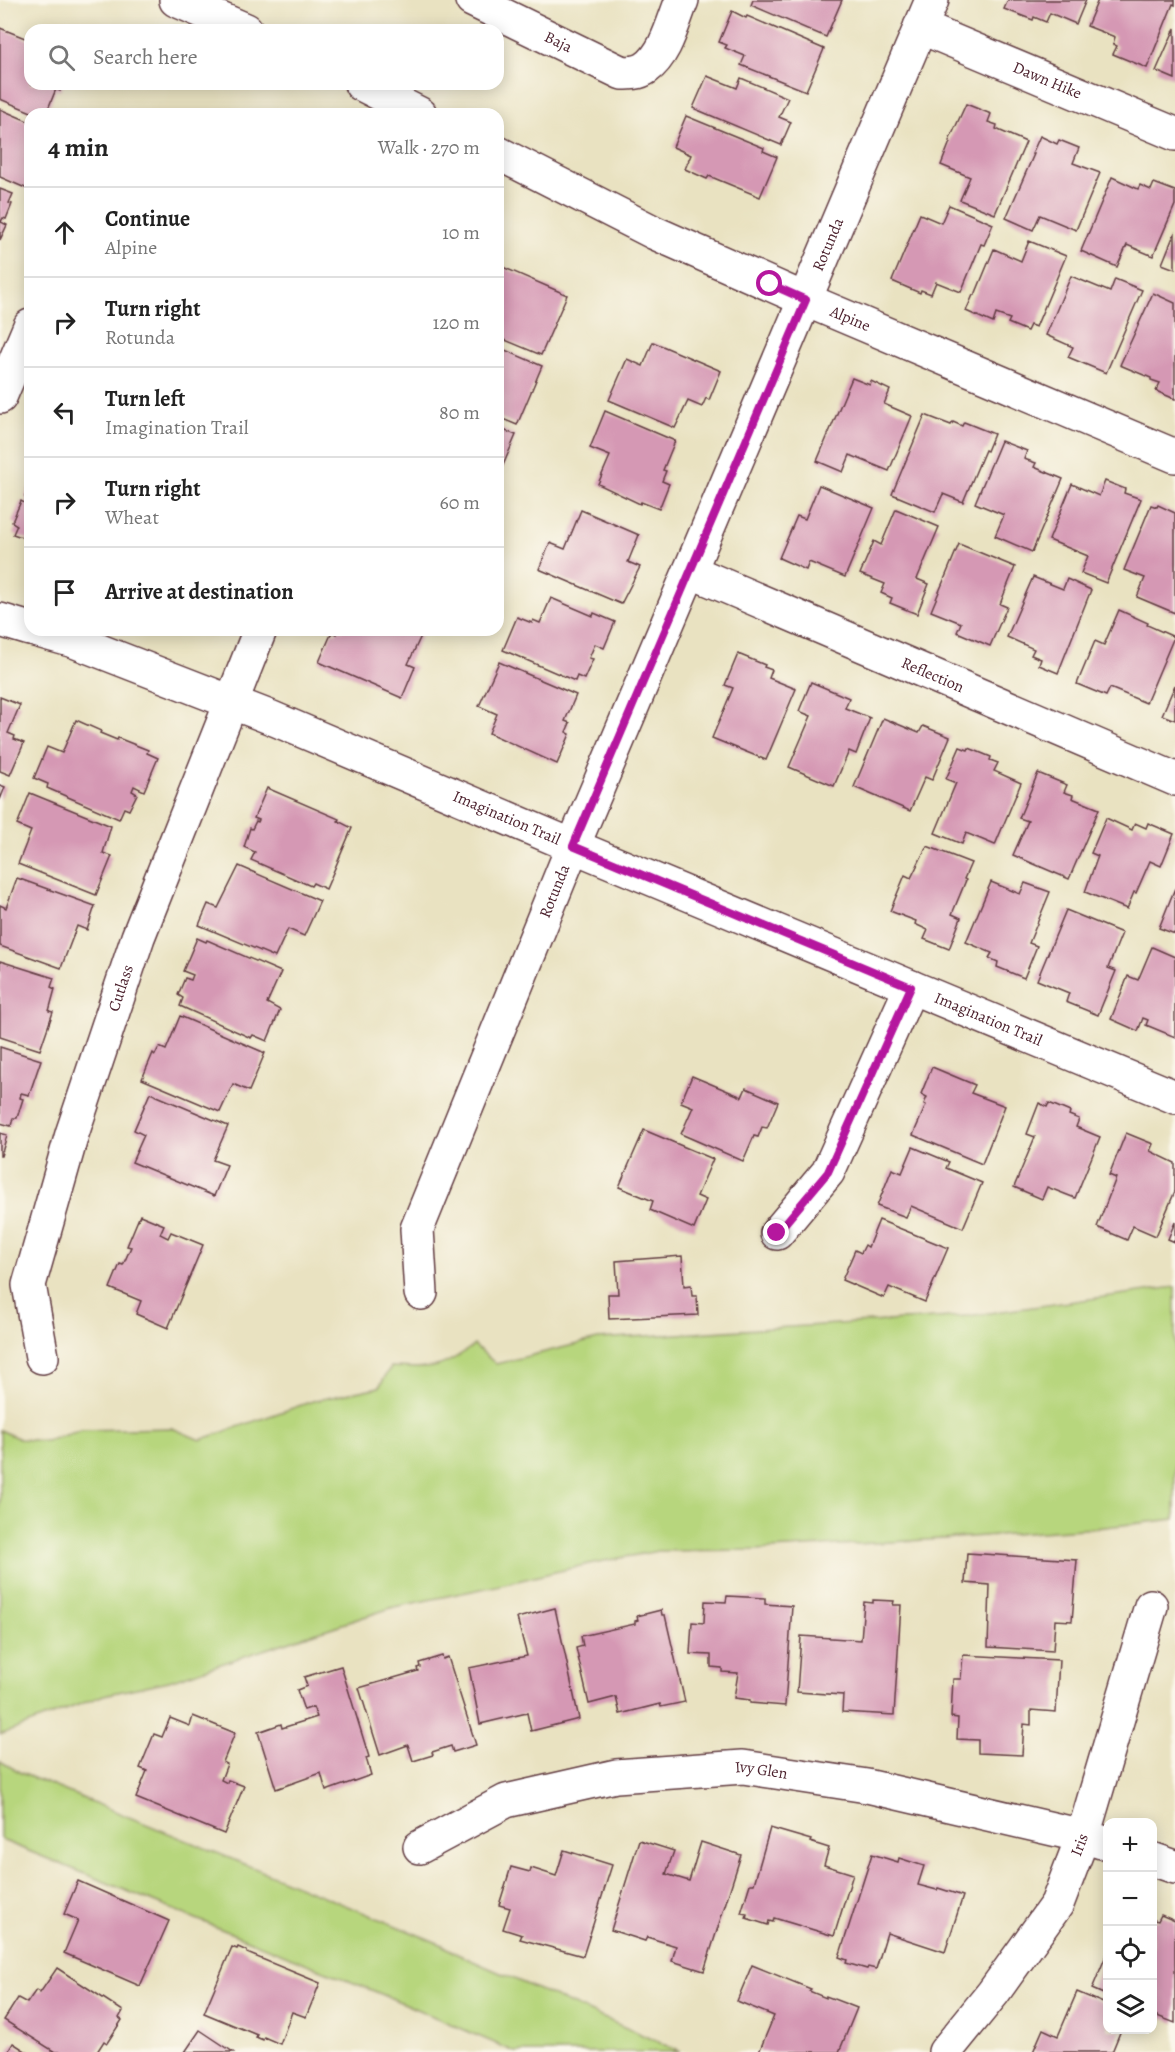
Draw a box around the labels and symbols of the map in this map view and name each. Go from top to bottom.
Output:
street label: Baja [541,26,576,58]
street label: Dawn Hike [1009,56,1085,105]
street label: Rotunda [807,214,849,275]
route start [756,270,782,296]
street label: Alpine [826,300,874,337]
street label: Reflection [898,652,968,698]
street label: Imagination Trail [449,785,564,850]
street label: Rotunda [534,860,576,921]
street label: Cutlass [103,962,139,1014]
street label: Imagination Trail [931,987,1046,1051]
route end [763,1219,789,1245]
street label: Ivy Glen [734,1756,789,1785]
street label: Iris [1065,1830,1094,1859]

